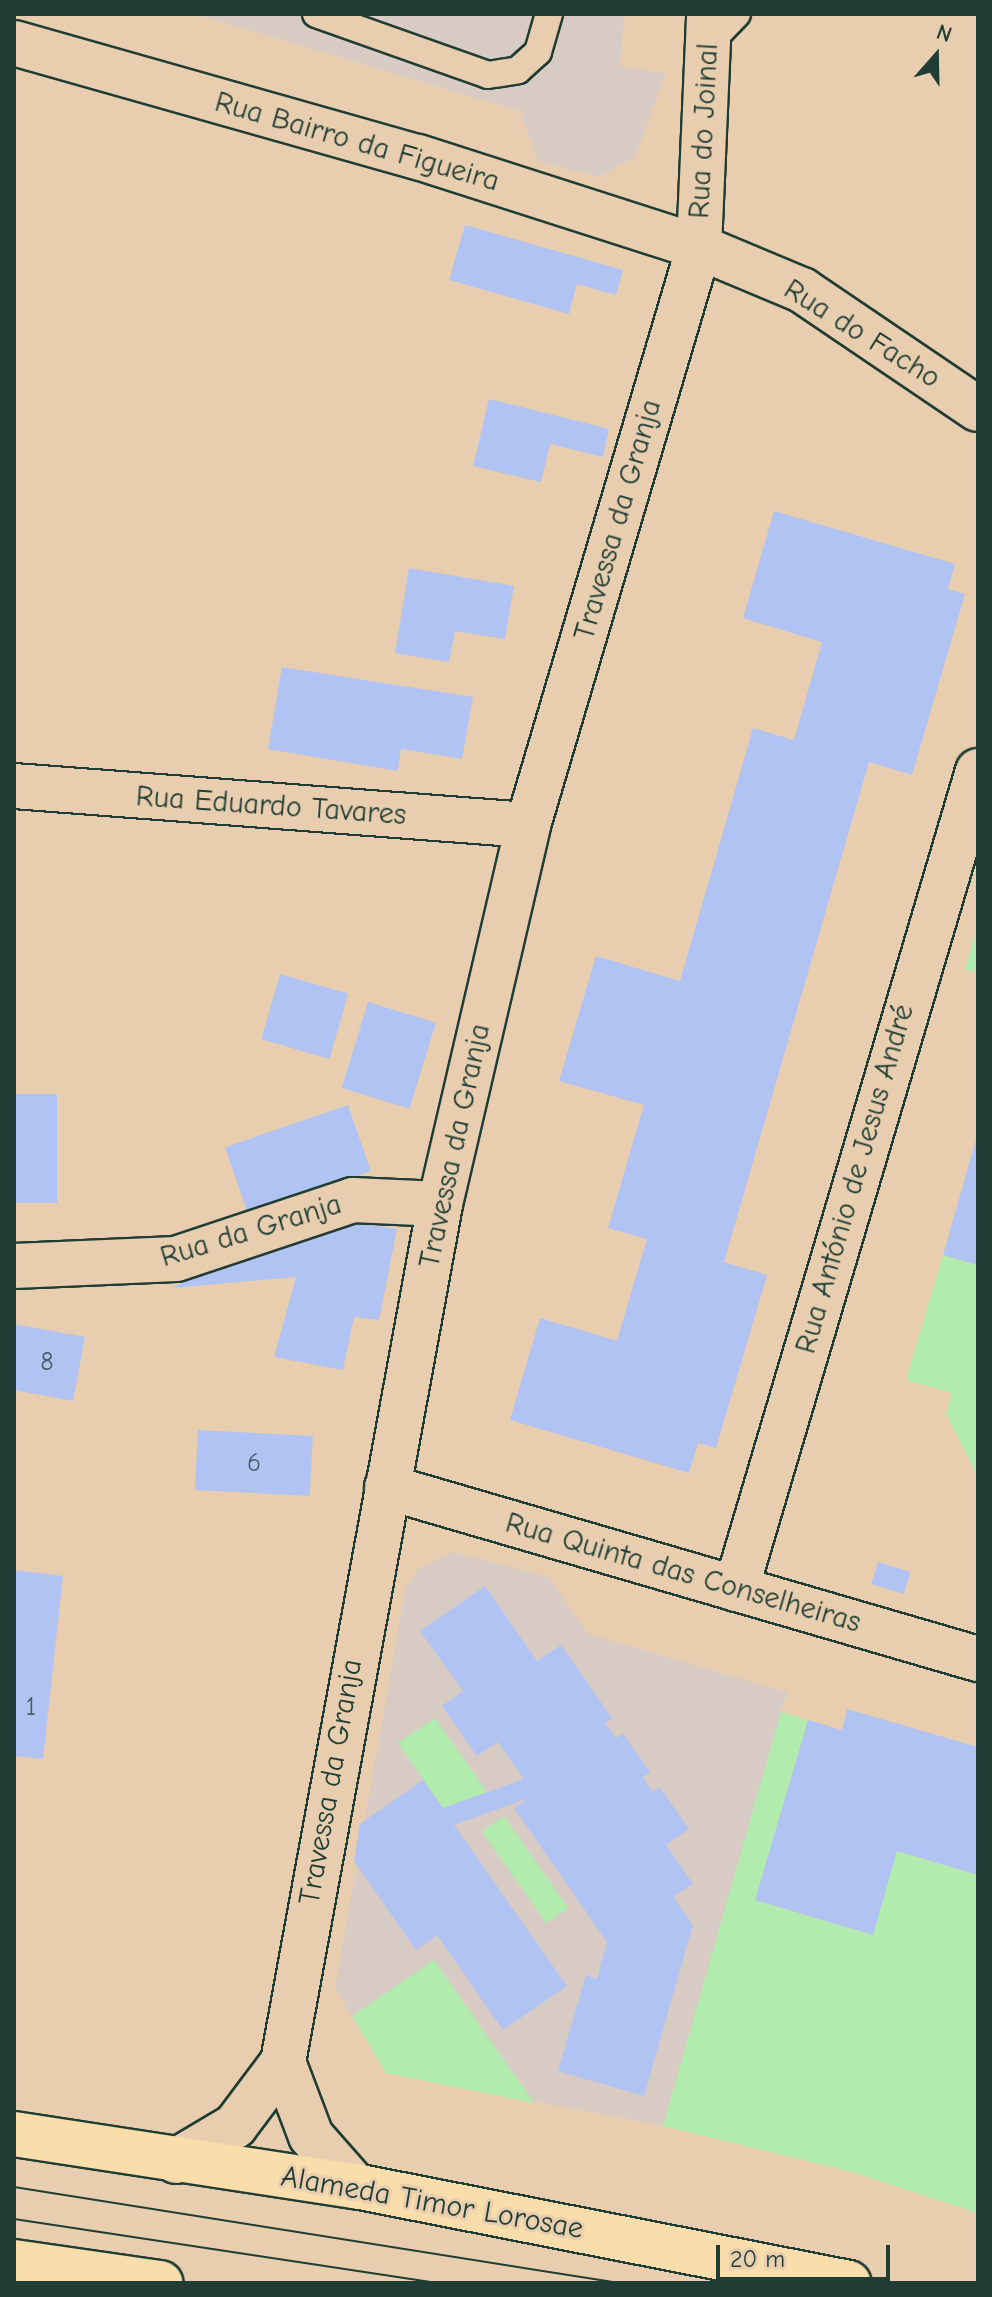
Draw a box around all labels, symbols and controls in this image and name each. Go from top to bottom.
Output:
north arrow [896,16,976,96]
text: N [933,19,955,48]
street label: Rua do Joinal [681,42,727,220]
street label: Rua Bairro da Figueira [211,84,503,200]
street label: Rua do Facho [777,272,947,396]
street label: Travessa da Granja [566,396,670,644]
street label: Rua Eduardo Tavares [135,779,407,833]
street label: Rua António de Jesus André [788,1000,922,1358]
street label: Travessa da Granja [412,1021,498,1271]
street label: Rua da Granja [156,1186,346,1276]
house number: 8 [40,1347,54,1379]
house number: 6 [247,1448,261,1480]
street label: Rua Quinta das Conselheiras [501,1505,865,1641]
street label: Travessa da Granja [292,1656,370,1908]
house number: 1 [26,1692,36,1724]
street label: Alameda Timor Lorosae [278,2159,586,2247]
scale bar [720,2229,894,2279]
text: 20 m [730,2245,785,2273]

